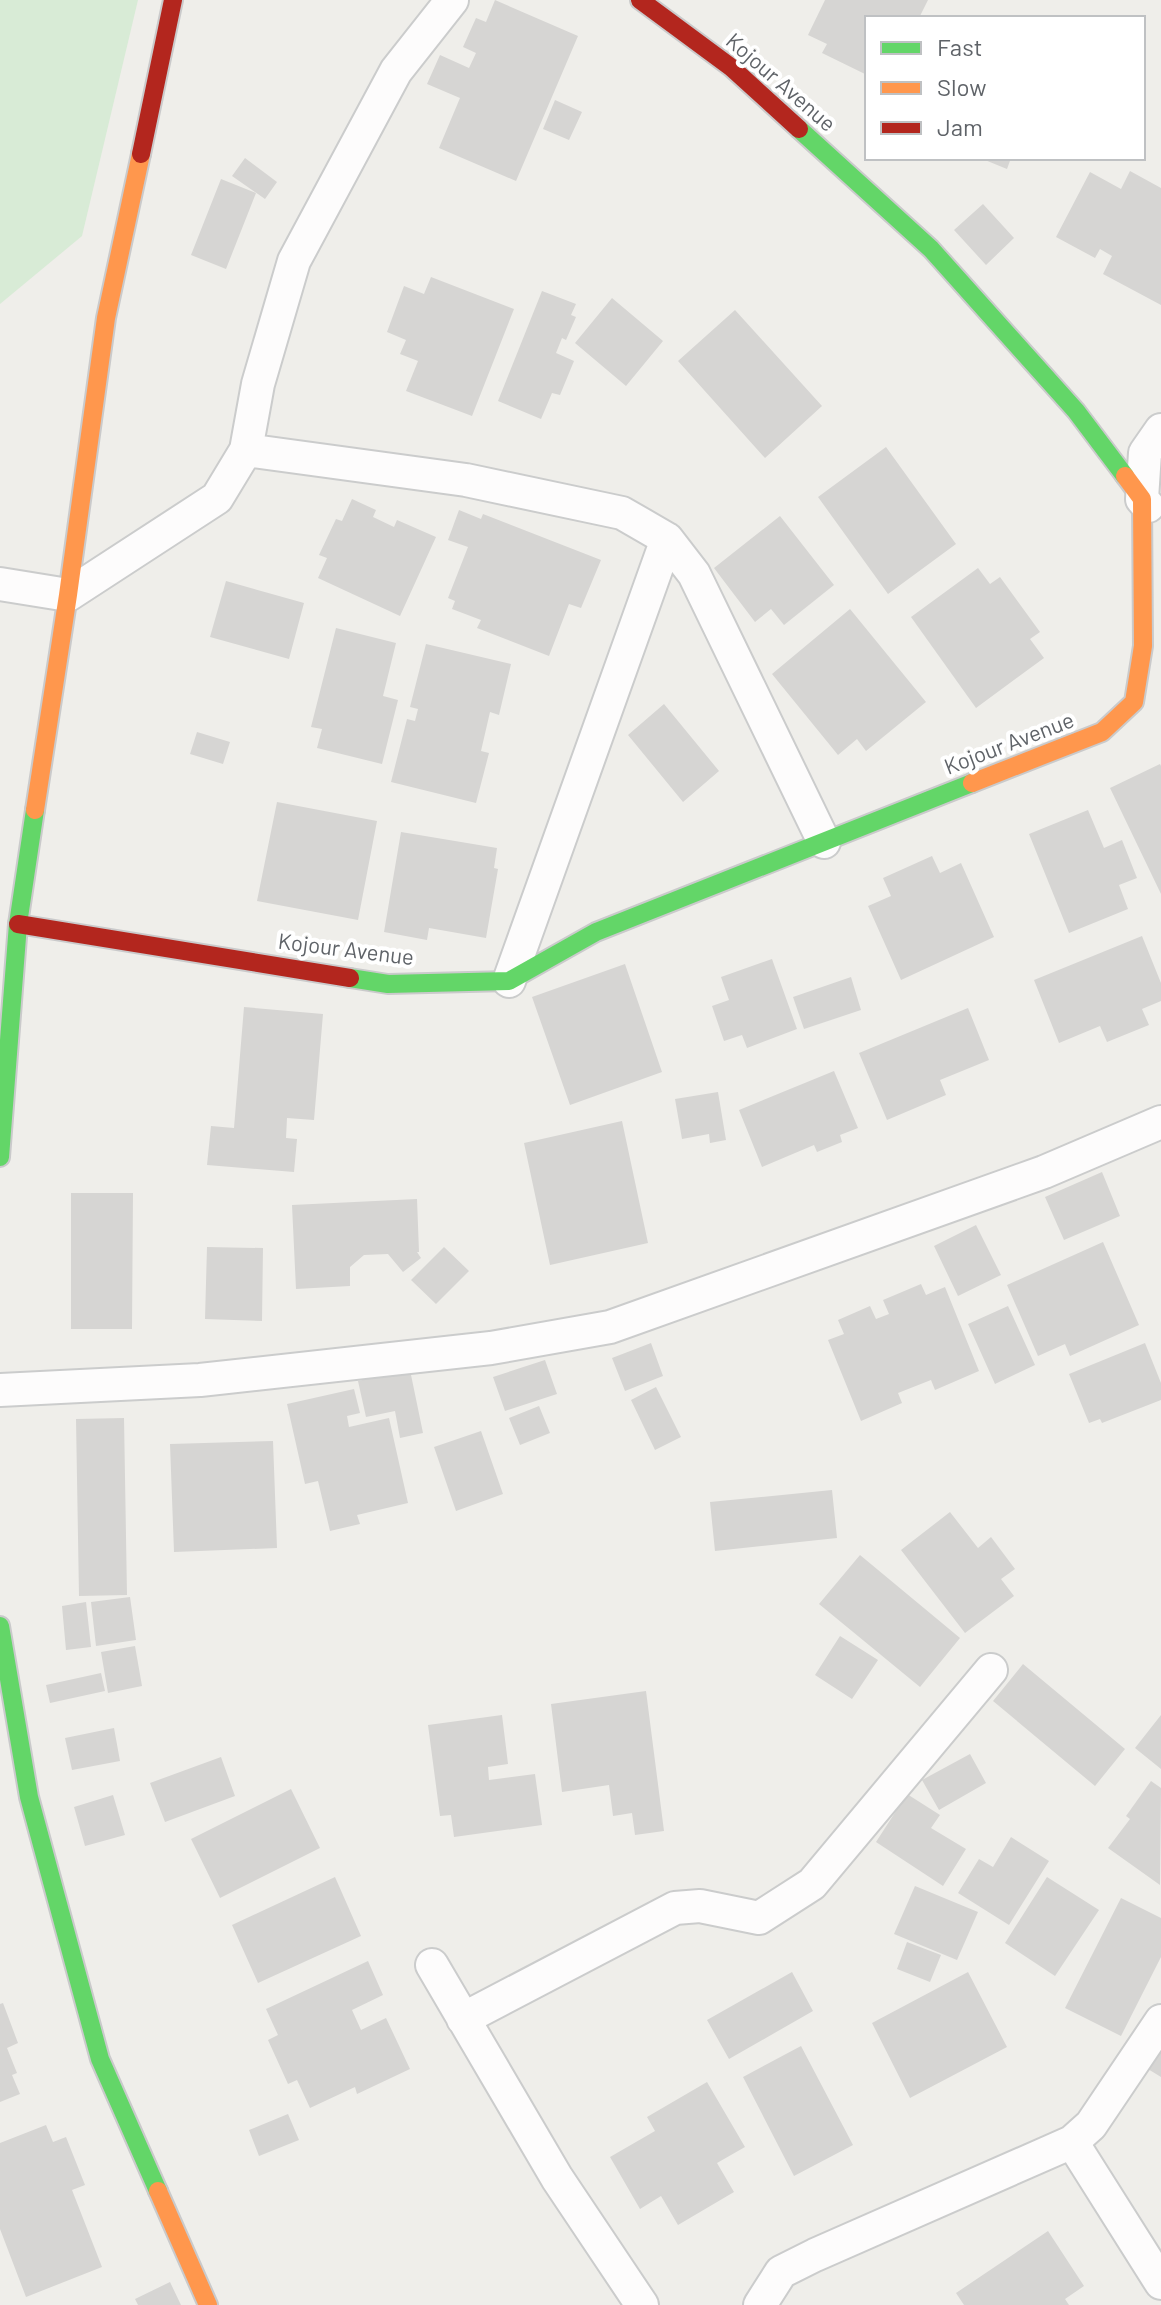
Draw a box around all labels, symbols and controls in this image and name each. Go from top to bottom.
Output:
legend [865,16,1145,160]
street label: Kojour Avenue [722,27,842,136]
text: Fast [937,32,982,61]
text: Slow [937,72,986,101]
text: Jam [937,112,983,141]
street label: Kojour Avenue [940,705,1077,779]
street label: Kojour Avenue [277,927,416,969]

